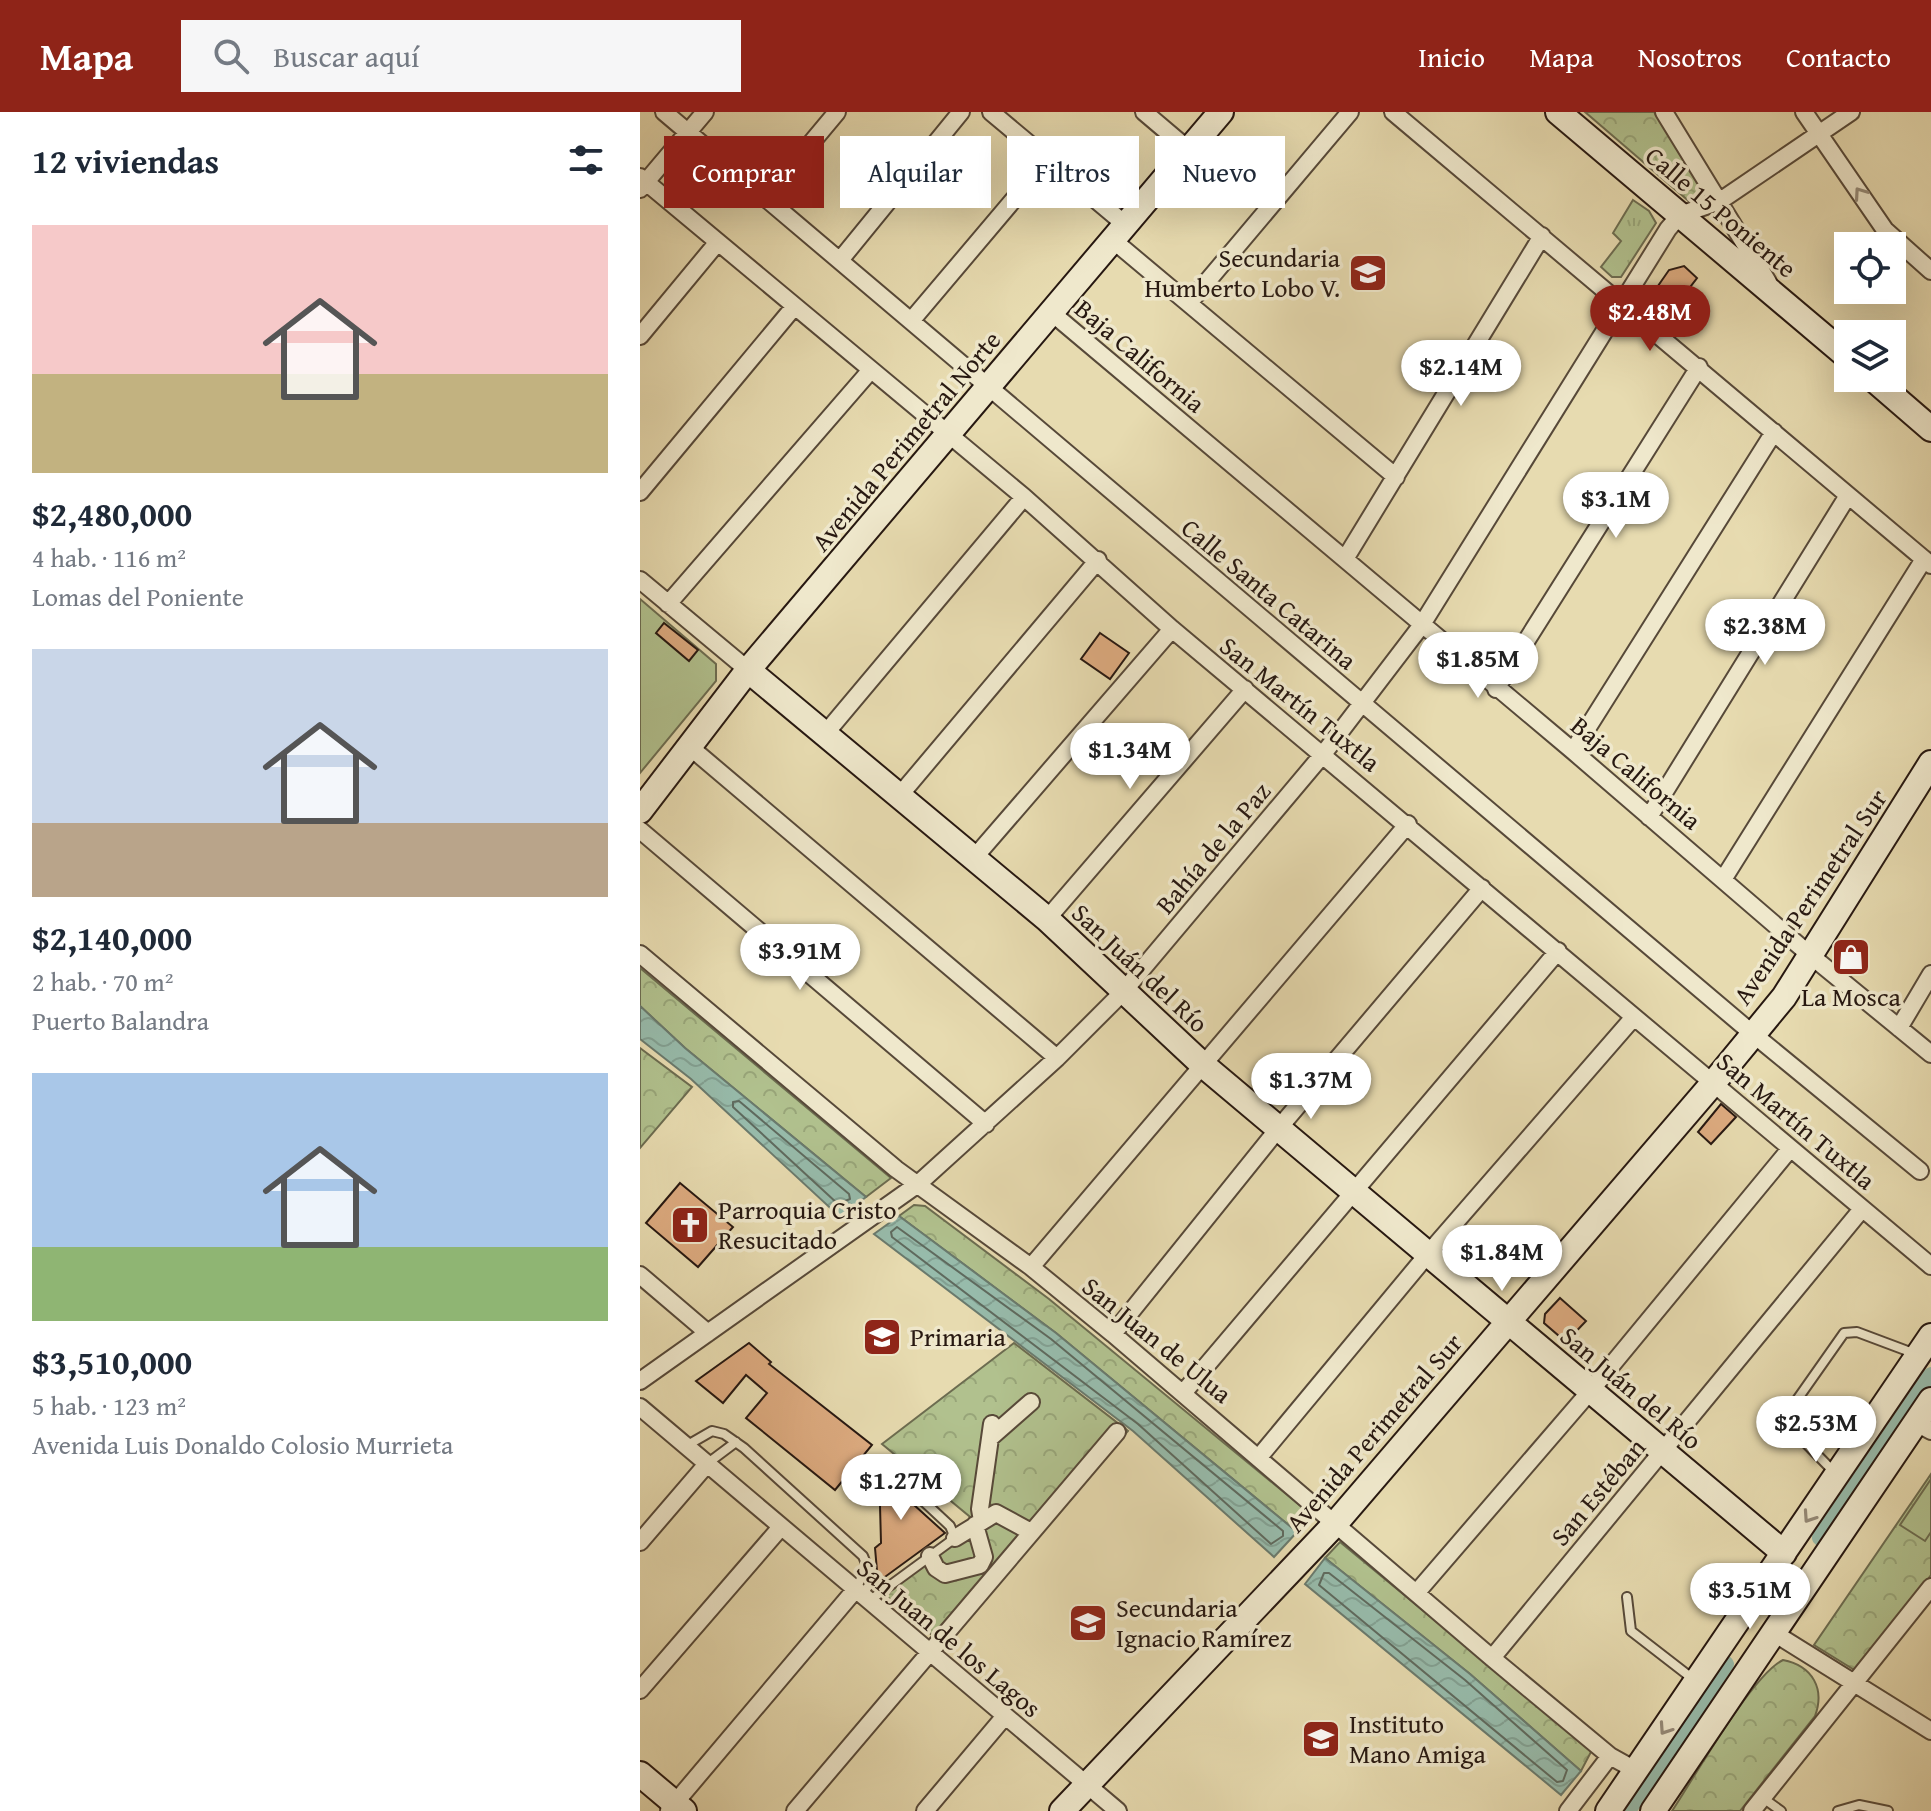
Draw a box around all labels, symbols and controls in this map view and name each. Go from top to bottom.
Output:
search box [181,20,741,92]
text: Mapa [40,28,133,84]
icon: search [209,34,253,78]
text: Buscar aquí [273,34,420,78]
text: Inicio [1418,36,1485,77]
text: Mapa [1529,36,1594,77]
text: Nosotros [1638,36,1742,77]
text: Contacto [1786,36,1891,77]
text: 12 viviendas [32,136,219,185]
chip: Comprar [664,136,824,208]
chip: Alquilar [840,136,991,208]
chip: Filtros [1007,136,1139,208]
chip: Nuevo [1155,136,1285,208]
street label: Calle 15 Poniente [1637,137,1805,287]
icon: filters [564,138,608,182]
one-way arrow [1855,188,1870,202]
map controls [1834,232,1906,392]
button: locate [1834,232,1906,304]
place label: Secundaria Humberto Lobo V. [1144,238,1341,307]
school or university icon: Secundaria Humberto Lobo V. [1347,252,1389,294]
icon: home [248,277,392,421]
pin: $2.48M [1585,285,1715,353]
street label: Baja California [1067,289,1215,422]
text: $2.48M [1608,291,1692,330]
button: layers [1834,320,1906,392]
street label: Avenida Perimetral Norte [801,322,1010,560]
pin: $2.14M [1396,340,1526,408]
text: $2.14M [1419,346,1503,385]
pin: $3.1M [1560,472,1672,540]
text: $3.1M [1581,478,1651,517]
text: $2,480,000 [32,489,192,538]
street label: Calle Santa Catarina [1173,508,1366,679]
text: 4 hab. · 116 m² [32,538,186,577]
text: Lomas del Poniente [32,577,244,616]
pin: $2.38M [1700,599,1830,667]
text: $2.38M [1723,605,1807,644]
street label: San Martín Tuxtla [1211,626,1390,781]
pin: $1.85M [1413,632,1543,700]
text: $1.85M [1436,638,1520,677]
icon: home [248,701,392,845]
street label: Baja California [1563,706,1711,839]
pin: $1.34M [1065,723,1195,791]
text: $1.34M [1088,729,1172,768]
street label: Bahía de la Paz [1146,773,1280,922]
street label: Avenida Perimetral Sur [1723,781,1897,1012]
street label: San Juán del Río [1063,894,1218,1042]
text: $2,140,000 [32,913,192,962]
pin: $3.91M [735,924,865,992]
text: $3.91M [758,930,842,969]
shop icon: La Mosca [1830,936,1872,978]
text: 2 hab. · 70 m² [32,962,173,1001]
place label: La Mosca [1801,977,1901,1016]
text: Puerto Balandra [32,1001,209,1040]
street label: San Martín Tuxtla [1708,1042,1885,1199]
pin: $1.37M [1246,1053,1376,1121]
text: $1.37M [1269,1059,1353,1098]
icon: home [248,1125,392,1269]
place label: Parroquia Cristo Resucitado [718,1190,897,1259]
church icon: Parroquia Cristo Resucitado [669,1204,711,1246]
pin: $1.84M [1437,1225,1567,1293]
text: $1.84M [1460,1231,1544,1270]
street label: San Juan de Ulua [1074,1267,1241,1413]
school or university icon: Primaria [861,1316,903,1358]
street label: San Juán del Río [1552,1316,1711,1459]
place label: Primaria [910,1317,1007,1356]
street label: Avenida Perimetral Sur [1276,1324,1471,1541]
text: $3,510,000 [32,1337,192,1386]
text: 5 hab. · 123 m² [32,1386,186,1425]
pin: $2.53M [1751,1396,1881,1464]
text: $2.53M [1774,1402,1858,1441]
text: Avenida Luis Donaldo Colosio Murrieta [32,1425,453,1464]
street label: San Estéban [1541,1429,1655,1554]
pin: $1.27M [836,1454,966,1522]
text: $1.27M [859,1460,943,1499]
one-way arrow [1804,1508,1819,1522]
street label: San Juan de los Lagos [849,1549,1050,1727]
pin: $3.51M [1685,1563,1815,1631]
text: $3.51M [1708,1569,1792,1608]
place label: Secundaria Ignacio Ramírez [1116,1588,1291,1657]
school or university icon: Secundaria Ignacio Ramírez [1067,1602,1109,1644]
place label: Instituto Mano Amiga [1349,1704,1486,1773]
school or university icon: Instituto Mano Amiga [1300,1718,1342,1760]
one-way arrow [1660,1720,1675,1734]

